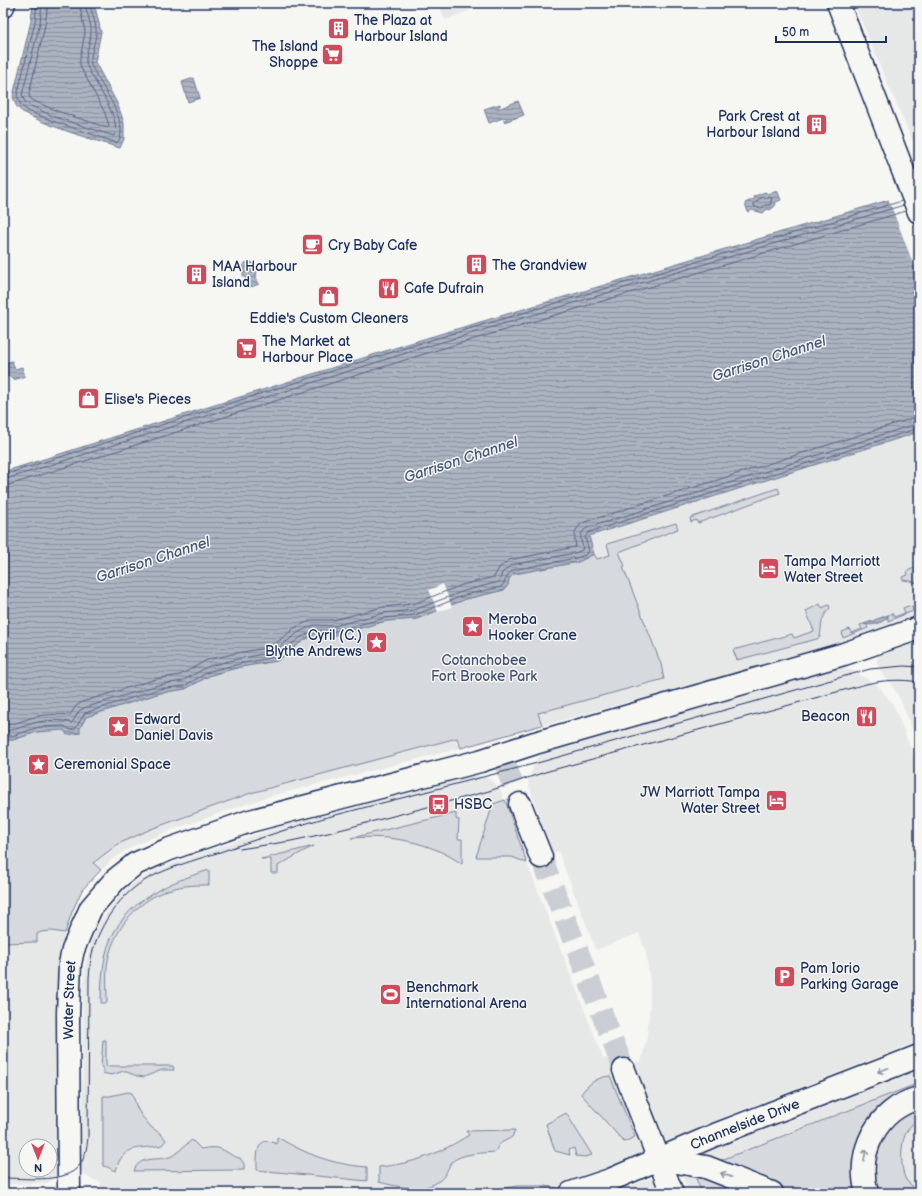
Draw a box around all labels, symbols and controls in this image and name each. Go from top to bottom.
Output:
place label: The Plaza at Harbour Island [354,12,448,45]
building icon: The Plaza at Harbour Island [326,15,352,41]
scale bar [776,18,886,44]
text: 50 m [782,25,809,40]
place label: The Island Shoppe [252,38,318,71]
supermarket icon: The Island Shoppe [320,41,346,67]
place label: Park Crest at Harbour Island [706,108,801,141]
building icon: Park Crest at Harbour Island [803,111,829,137]
cafe icon: Cry Baby Cafe [300,232,326,258]
place label: Cry Baby Cafe [328,237,417,254]
building icon: The Grandview [463,252,489,278]
place label: The Grandview [492,257,587,274]
place label: MAA Harbour Island [212,258,298,291]
building icon: MAA Harbour Island [183,261,209,287]
restaurant icon: Cafe Dufrain [376,275,402,301]
place label: Cafe Dufrain [404,280,484,297]
shop icon: Eddie's Custom Cleaners [316,283,342,309]
place label: Eddie's Custom Cleaners [249,310,409,327]
water label: Garrison Channel [710,331,829,386]
place label: The Market at Harbour Place [262,333,353,366]
supermarket icon: The Market at Harbour Place [233,336,259,362]
shop icon: Elise's Pieces [75,386,101,412]
place label: Elise's Pieces [104,391,191,408]
water label: Garrison Channel [402,432,521,487]
water label: Garrison Channel [94,532,213,587]
place label: Tampa Marriott Water Street [784,553,881,586]
hotel icon: Tampa Marriott Water Street [755,556,781,582]
place label: Meroba Hooker Crane [488,611,577,644]
place icon: Meroba Hooker Crane [459,614,485,640]
place label: Cyril (C.) Blythe Andrews [265,627,362,660]
place icon: Cyril (C.) Blythe Andrews [364,630,390,656]
park label: Cotanchobee Fort Brooke Park [431,652,537,685]
restaurant icon: Beacon [853,703,879,729]
place label: Beacon [801,708,850,725]
place label: Edward Daniel Davis [134,711,213,744]
place icon: Edward Daniel Davis [106,714,132,740]
place icon: Ceremonial Space [25,751,51,777]
place label: Ceremonial Space [54,756,171,773]
place label: JW Marriott Tampa Water Street [640,784,761,817]
hotel icon: JW Marriott Tampa Water Street [763,787,789,813]
bus stop icon: HSBC [426,791,452,817]
place label: HSBC [454,796,492,813]
street label: Water Street [59,958,79,1040]
place label: Pam Iorio Parking Garage [800,960,899,993]
parking icon: Pam Iorio Parking Garage [771,963,797,989]
place label: Benchmark International Arena [406,979,527,1012]
sports icon: Benchmark International Arena [378,982,404,1008]
one-way arrow [877,1067,889,1074]
street label: Channelside Drive [687,1095,802,1153]
north arrow [18,1138,58,1178]
one-way arrow [861,1148,869,1161]
text: N [34,1161,42,1174]
one-way arrow [721,1170,733,1178]

